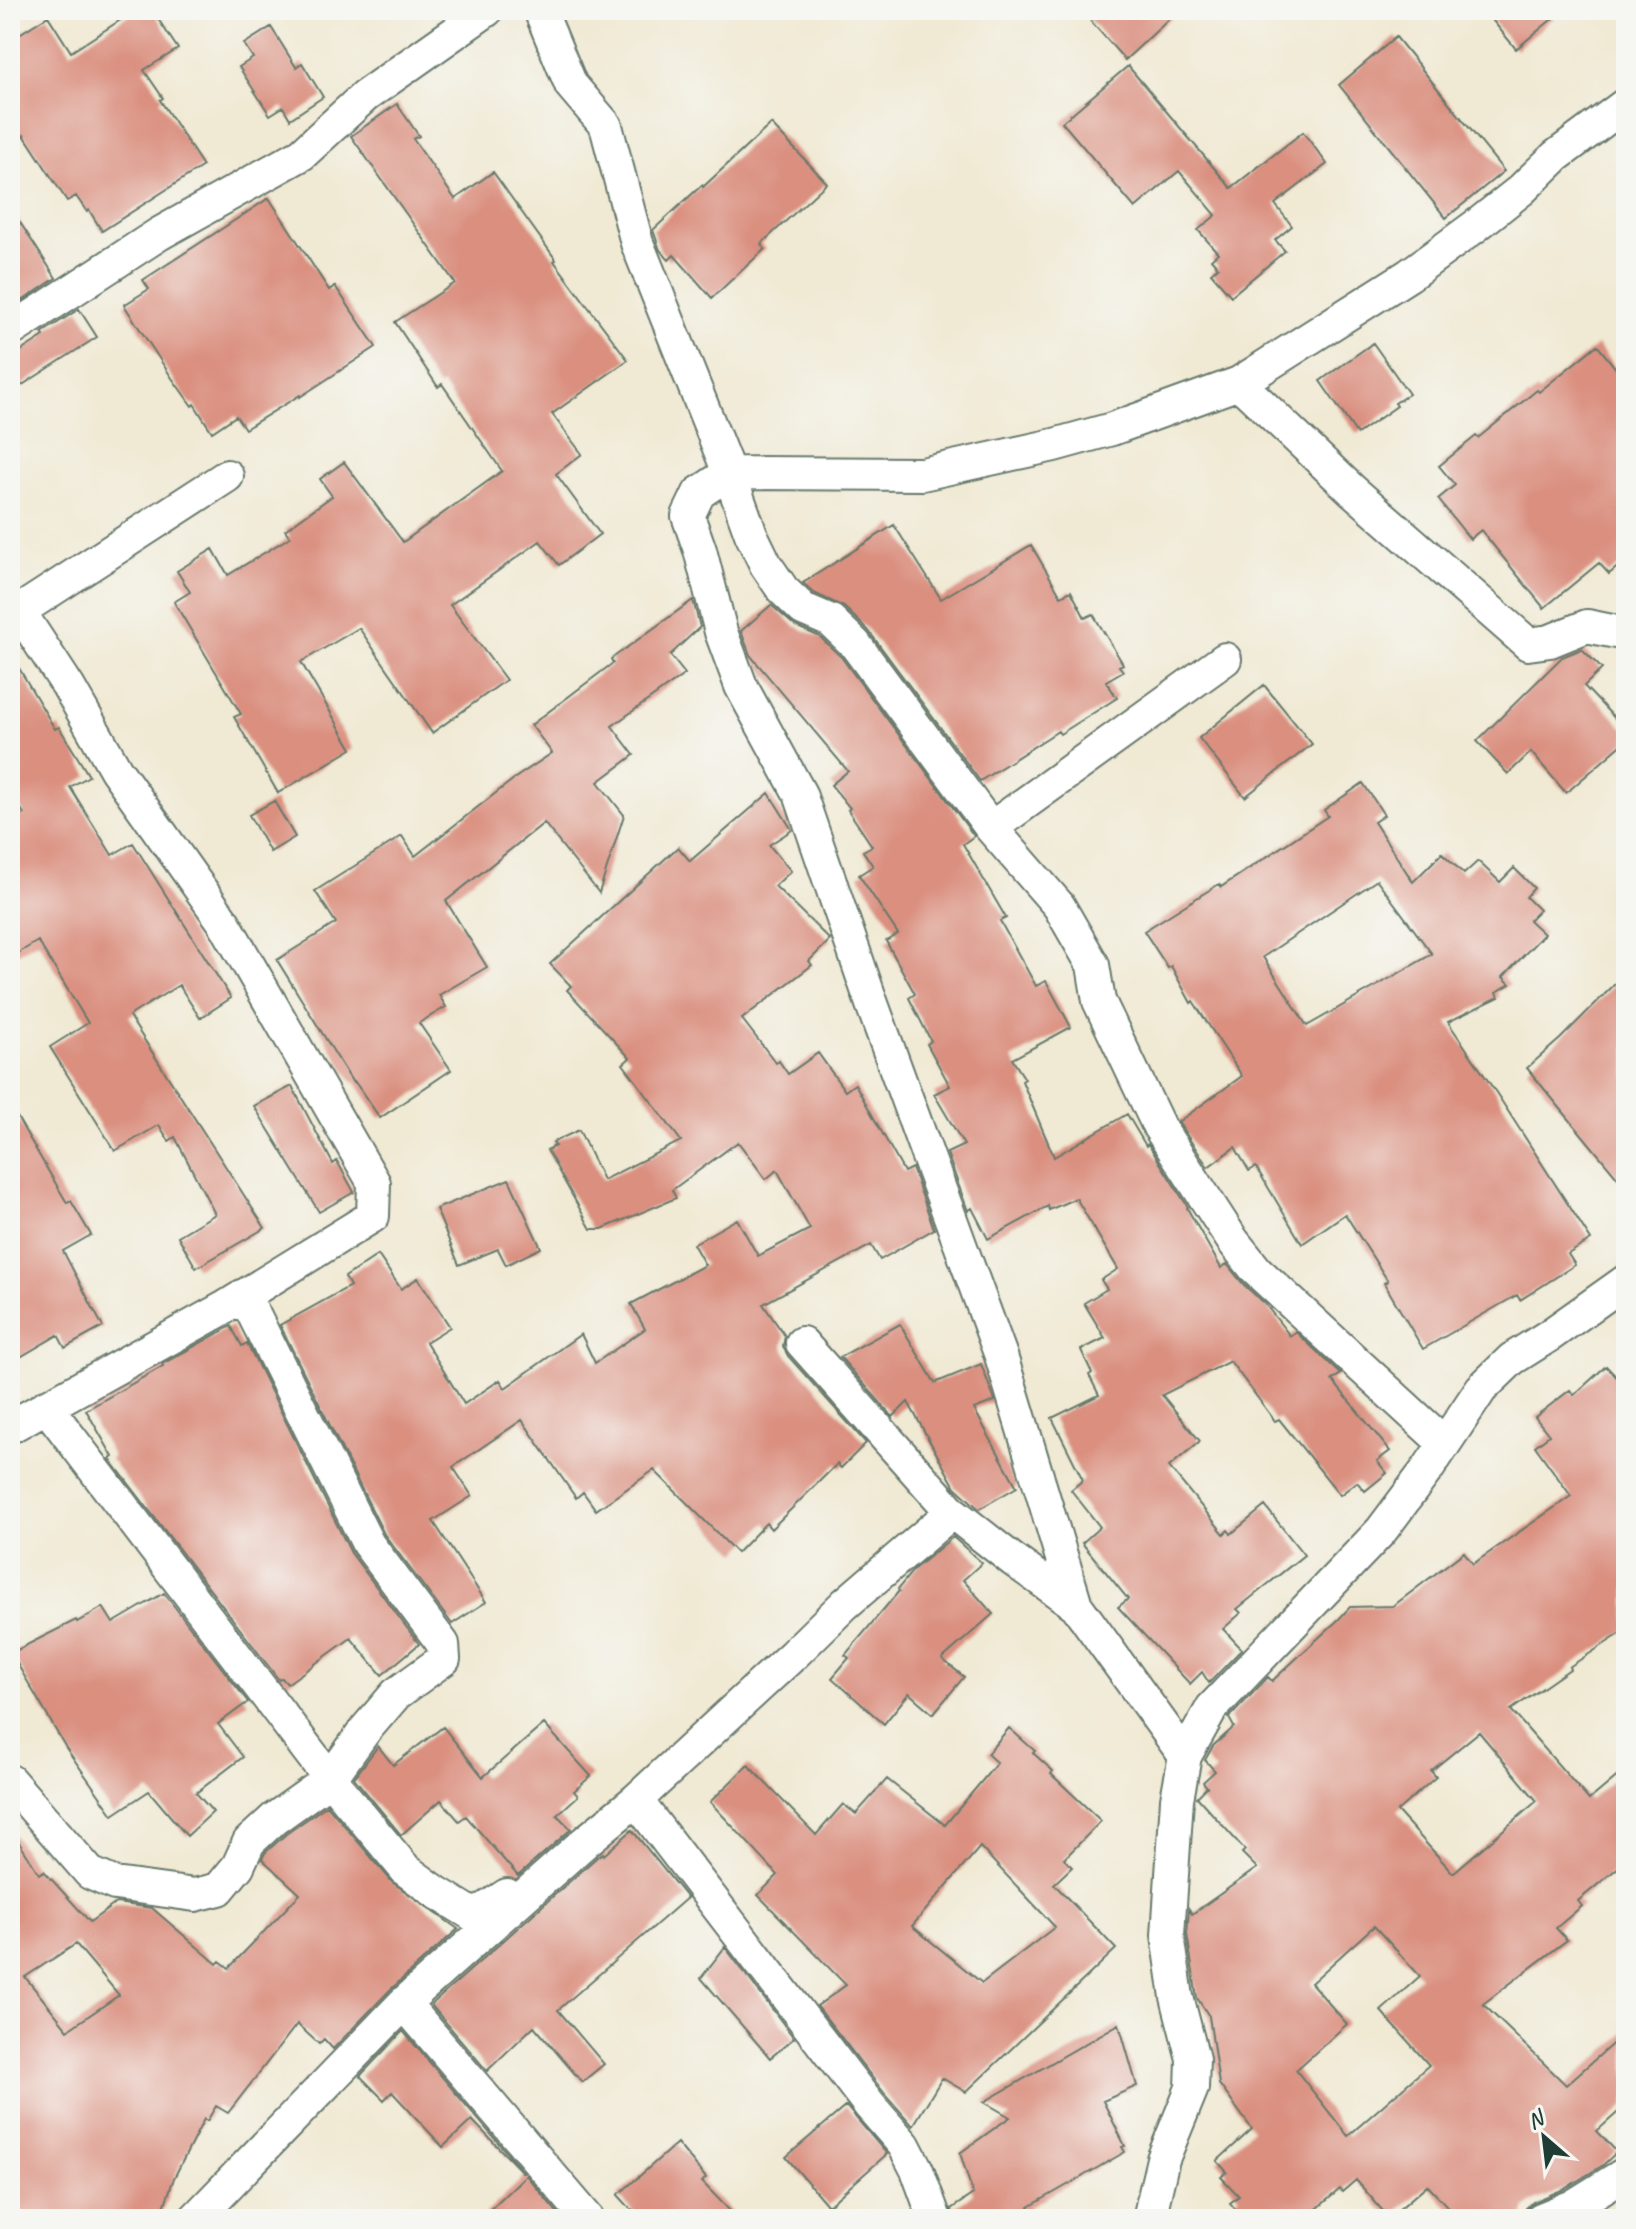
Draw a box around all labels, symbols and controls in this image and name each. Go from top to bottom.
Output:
north arrow [1504,2097,1584,2177]
text: N [1522,2103,1551,2136]

